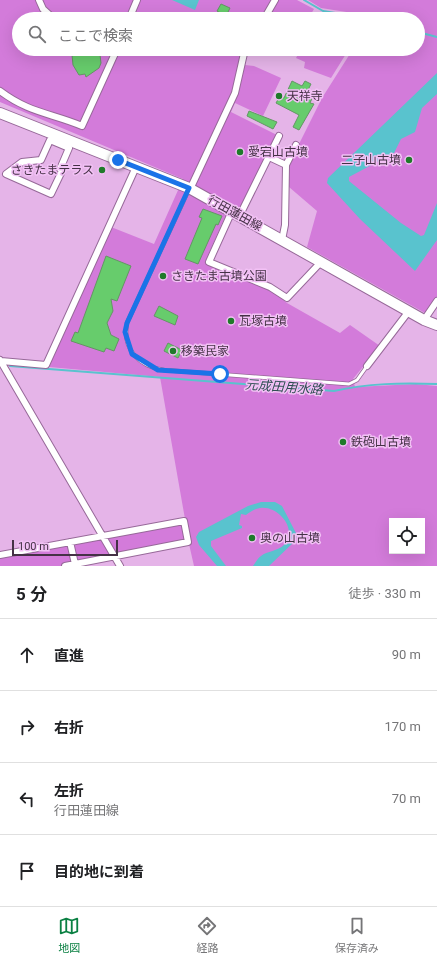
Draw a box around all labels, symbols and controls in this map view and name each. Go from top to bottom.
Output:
search box [12,12,425,56]
icon: search [26,23,48,45]
text: ここで検索 [58,27,133,45]
place label: 天祥寺 [287,89,323,103]
marker: 天祥寺 [274,91,284,101]
place label: 愛宕山古墳 [248,145,308,159]
marker: 愛宕山古墳 [235,147,245,157]
route end [109,151,127,169]
place label: 二子山古墳 [341,153,401,167]
marker: 二子山古墳 [404,155,414,165]
place label: さきたまテラス [11,163,94,177]
marker: さきたまテラス [97,165,107,175]
street label: 行田蓮田線 [205,192,265,234]
place label: さきたま古墳公園 [171,269,267,283]
marker: さきたま古墳公園 [158,271,168,281]
place label: 瓦塚古墳 [239,314,287,328]
marker: 瓦塚古墳 [226,316,236,326]
place label: 移築民家 [181,344,229,358]
marker: 移築民家 [168,346,178,356]
route start [211,365,229,383]
water label: 元成田用水路 [245,377,324,397]
place label: 鉄砲山古墳 [351,435,411,449]
marker: 鉄砲山古墳 [338,437,348,447]
map controls [389,518,425,554]
button: locate [389,518,425,554]
place label: 奥の山古墳 [260,531,320,545]
marker: 奥の山古墳 [247,533,257,543]
scale bar [12,538,118,557]
text: 100 m [18,540,49,553]
text: 5 分 [16,584,47,604]
text: 徒歩 · 330 m [349,586,421,601]
icon: ahead [16,644,38,666]
text: 直進 [54,647,84,665]
text: 90 m [392,647,421,662]
icon: right [16,716,38,738]
text: 右折 [54,719,84,737]
text: 170 m [384,719,421,734]
text: 左折 [54,782,84,800]
icon: left [16,788,38,810]
text: 70 m [392,791,421,806]
text: 行田蓮田線 [54,803,119,818]
icon: arrive [16,860,38,882]
text: 目的地に到着 [54,863,144,881]
tab: 地図 [58,915,80,955]
tab: 経路 [196,915,218,955]
tab: 保存済み [335,915,379,955]

